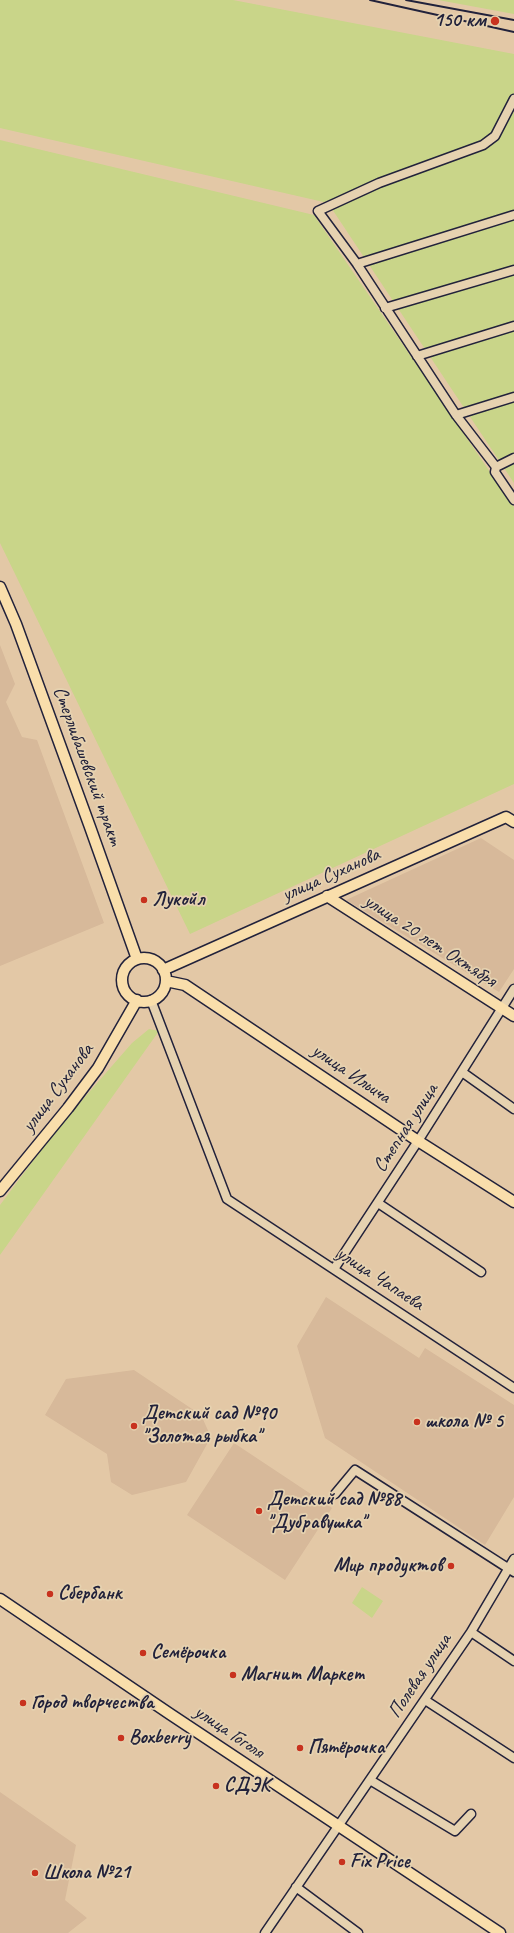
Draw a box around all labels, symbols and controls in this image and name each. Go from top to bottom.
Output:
place label: 150 км [434,9,486,33]
marker: 150 км [489,15,501,27]
street label: Стерлибашевский тракт [47,683,127,849]
street label: улица Суханова [278,843,384,907]
place label: Лукойл [152,888,204,912]
street label: улица 20 лет Октября [359,889,501,993]
marker: Лукойл [139,895,149,905]
street label: улица Суханова [17,1039,99,1137]
street label: улица Ильича [307,1039,395,1109]
street label: Степная улица [368,1079,444,1177]
street label: улица Чапаева [332,1242,428,1316]
place label: Детский сад №90 "Золотая рыбка" [142,1402,276,1449]
place label: школа № 5 [425,1410,503,1434]
marker: школа № 5 [412,1417,422,1427]
marker: Детский сад №90 "Золотая рыбка" [129,1421,139,1431]
place label: Детский сад №88 "Дубравушка" [267,1488,401,1535]
marker: Детский сад №88 "Дубравушка" [254,1506,264,1516]
place label: Мир продуктов [333,1554,443,1578]
marker: Мир продуктов [446,1561,456,1571]
place label: Сбербанк [58,1582,122,1606]
marker: Сбербанк [45,1589,55,1599]
street label: Полевая улица [383,1629,457,1723]
place label: Семёрочка [151,1641,225,1665]
marker: Семёрочка [138,1648,148,1658]
place label: Магнит Маркет [241,1663,365,1687]
marker: Магнит Маркет [228,1670,238,1680]
place label: Город творчества [31,1691,154,1715]
marker: Город творчества [18,1698,28,1708]
street label: улица Гоголя [189,1700,269,1764]
place label: Boxberry [129,1726,190,1750]
marker: Boxberry [116,1733,126,1743]
place label: Пятёрочка [308,1736,385,1760]
marker: Пятёрочка [295,1743,305,1753]
place label: СДЭК [224,1774,270,1798]
marker: СДЭК [211,1781,221,1791]
place label: Fix Price [350,1850,410,1874]
marker: Fix Price [337,1857,347,1867]
place label: Школа №21 [43,1861,130,1885]
marker: Школа №21 [30,1868,40,1878]

